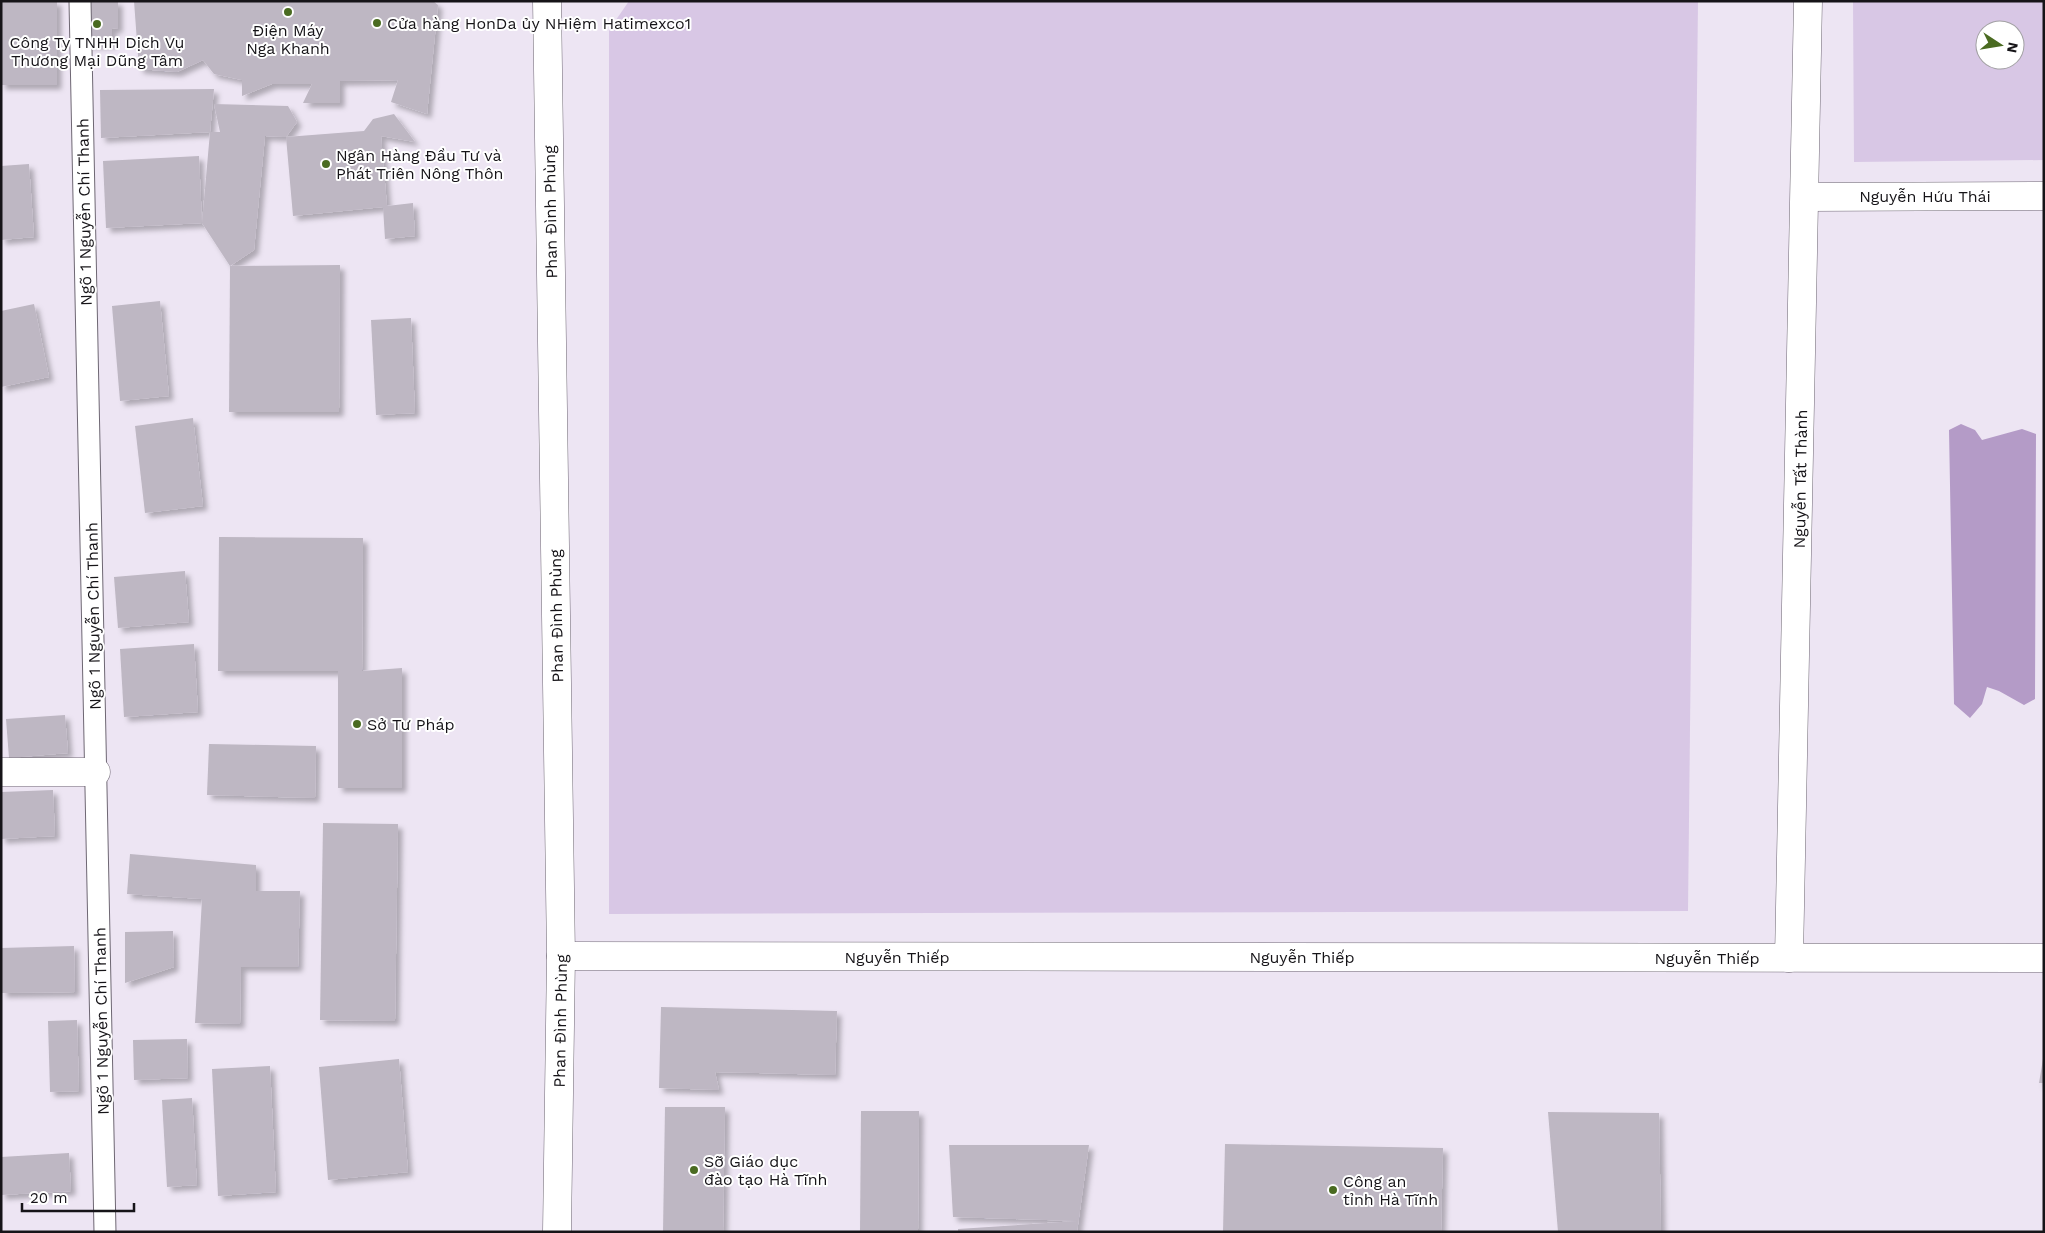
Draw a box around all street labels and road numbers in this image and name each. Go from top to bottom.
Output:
street label: Ngõ 1 Nguyễn Chí Thanh [73,118,96,306]
street label: Phan Đình Phùng [540,145,561,279]
street label: Nguyễn Hứu Thái [1859,187,1991,206]
street label: Nguyễn Tất Thành [1790,409,1811,549]
street label: Ngõ 1 Nguyễn Chí Thanh [82,522,105,710]
street label: Phan Đình Phùng [546,549,567,683]
street label: Ngõ 1 Nguyễn Chí Thanh [90,927,113,1115]
street label: Nguyễn Thiếp [844,948,950,967]
street label: Nguyễn Thiếp [1249,948,1355,967]
street label: Nguyễn Thiếp [1654,949,1760,968]
street label: Phan Đình Phùng [550,954,571,1088]

